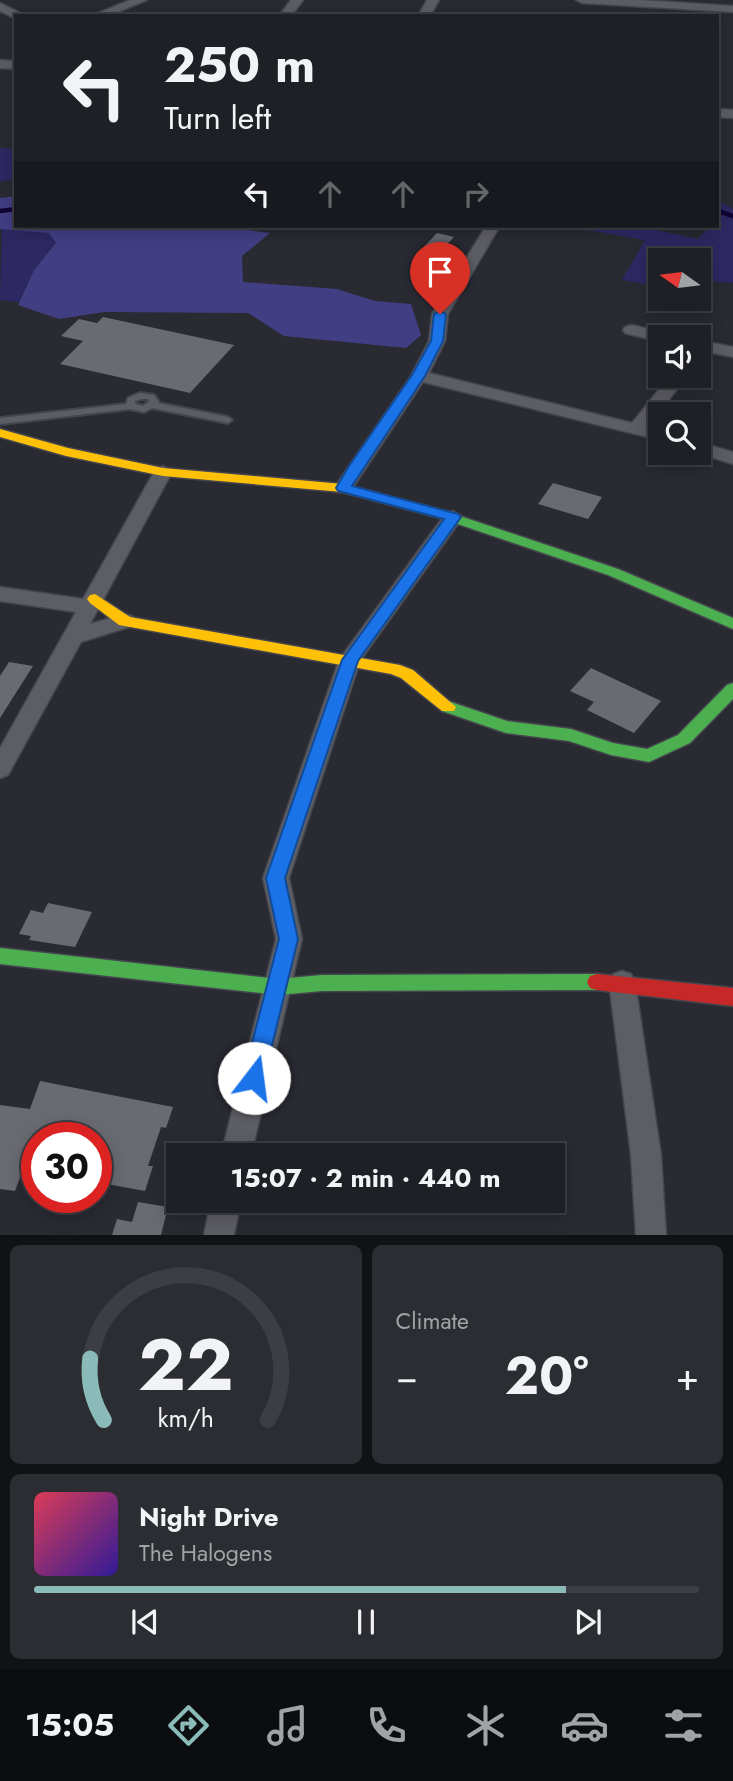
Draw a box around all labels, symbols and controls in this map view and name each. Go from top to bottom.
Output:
text: 250 m [164,30,315,100]
icon: left [49,42,140,133]
text: Turn left [164,95,271,141]
icon: left [238,175,276,213]
icon: ahead [311,175,349,213]
icon: ahead [384,175,422,213]
icon: right [457,175,495,213]
pin [410,242,470,314]
north arrow [648,248,710,312]
map controls [648,248,711,465]
icon: arrive [421,253,459,291]
button: sound [648,325,711,388]
button: search [648,402,711,465]
position arrow [217,1041,291,1115]
speed limit sign: 30 [21,1122,112,1213]
text: 15:07 · 2 min · 440 m [230,1159,501,1197]
text: Climate [396,1304,469,1338]
text: 22 [138,1313,234,1418]
text: 20° [505,1338,589,1414]
text: − [396,1349,418,1404]
text: + [676,1349,699,1404]
text: km/h [157,1400,214,1436]
text: Night Drive [139,1498,279,1536]
text: The Halogens [139,1536,272,1570]
icon: previous [126,1603,164,1641]
icon: pause [347,1603,385,1641]
icon: next [569,1603,607,1641]
icon: directions [164,1701,213,1750]
icon: music [263,1701,312,1750]
icon: phone [362,1701,411,1750]
icon: climate [461,1701,510,1750]
icon: car [560,1701,609,1750]
icon: filters [659,1701,708,1750]
text: 15:05 [25,1702,114,1748]

